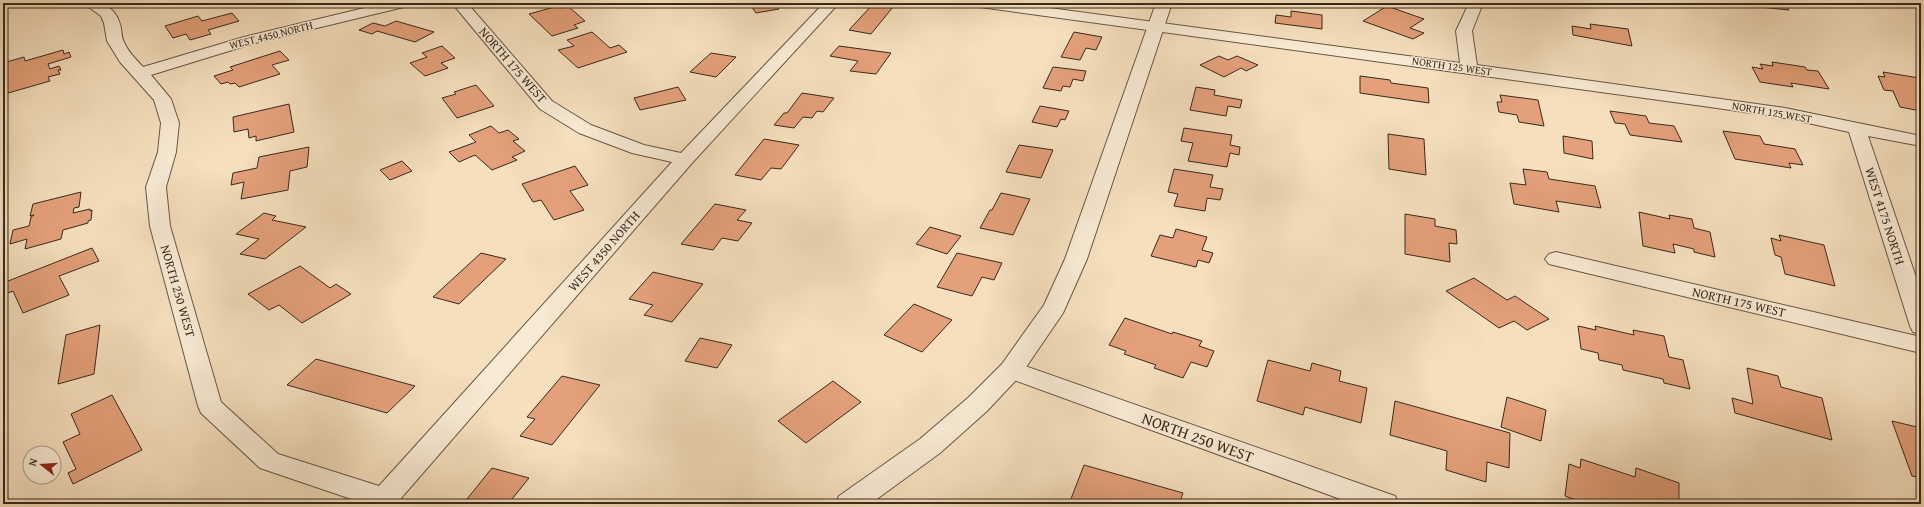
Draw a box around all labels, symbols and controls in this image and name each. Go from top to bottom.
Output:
street label: WEST 4450 NORTH [227,17,315,53]
street label: NORTH 175 WEST [475,23,552,108]
street label: NORTH 125 WEST [1411,52,1493,80]
street label: NORTH 125 WEST [1731,97,1813,127]
street label: WEST 4175 NORTH [1860,165,1910,268]
street label: WEST 4350 NORTH [564,206,645,296]
street label: NORTH 250 WEST [156,243,200,340]
street label: NORTH 175 WEST [1690,282,1788,322]
street label: NORTH 250 WEST [1139,406,1257,468]
north arrow [22,445,62,485]
text: N [24,456,41,468]

